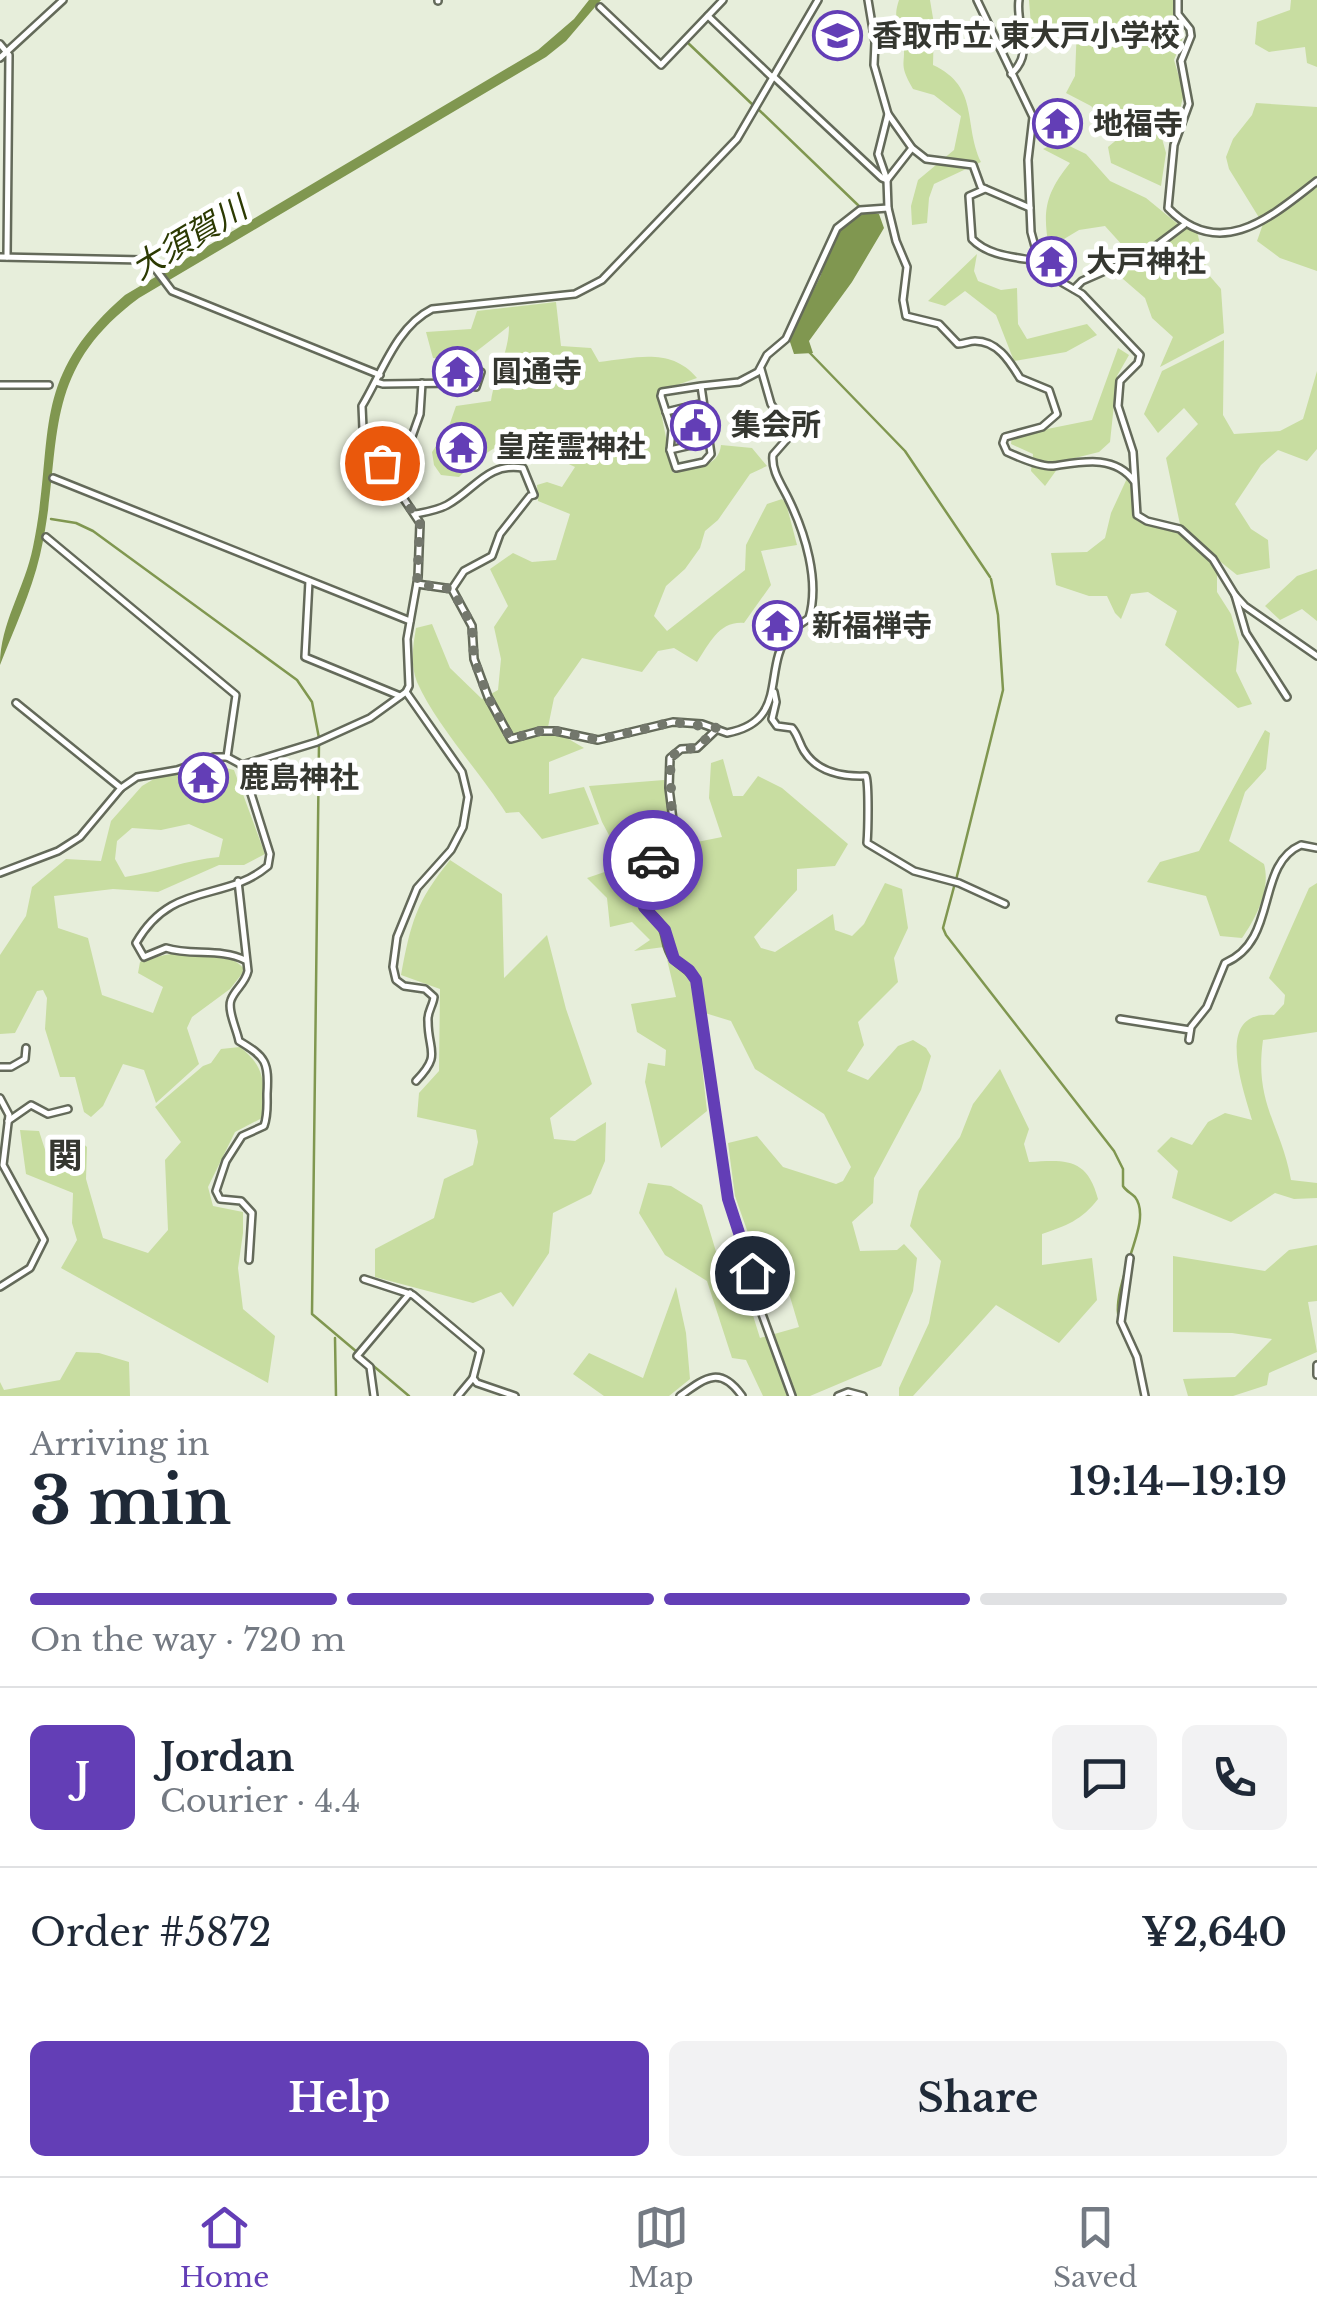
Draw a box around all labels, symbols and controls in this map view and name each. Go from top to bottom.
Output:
school or university icon: 香取市立 東大戸小学校 [811,10,863,62]
place label: 香取市立 東大戸小学校 [872,17,1180,54]
temple icon: 地福寺 [1032,98,1084,150]
place label: 地福寺 [1093,105,1183,142]
water label: 大須賀川 [124,186,257,288]
temple icon: 大戸神社 [1025,236,1077,288]
place label: 大戸神社 [1086,243,1206,280]
temple icon: 圓通寺 [431,346,483,398]
place label: 圓通寺 [492,353,582,390]
public building icon: 集会所 [670,399,722,451]
place label: 集会所 [731,406,821,443]
pin [340,421,425,506]
temple icon: 皇産霊神社 [435,421,487,473]
place label: 皇産霊神社 [496,428,646,465]
icon: bag [355,436,410,491]
temple icon: 新福禅寺 [751,600,803,652]
place label: 新福禅寺 [812,607,932,644]
temple icon: 鹿島神社 [178,752,230,804]
place label: 鹿島神社 [239,759,359,796]
courier [603,810,703,910]
icon: car [626,833,681,888]
district label: 関 [47,1134,83,1177]
pin [710,1231,795,1316]
icon: home [725,1246,780,1301]
text: Arriving in [30,1424,209,1464]
text: 19:14–19:19 [1069,1458,1287,1505]
text: 3 min [30,1461,231,1542]
text: On the way · 720 m [30,1620,345,1660]
button: chat [1052,1725,1157,1830]
button: phone [1182,1725,1287,1830]
text: Jordan [160,1734,294,1781]
text: J [75,1754,90,1801]
text: Courier · 4.4 [160,1781,360,1821]
text: Order #5872 [30,1909,272,1956]
text: ¥2,640 [1141,1909,1287,1956]
button: Help [30,2041,649,2156]
button: Share [669,2041,1287,2156]
tab: Home [180,2200,269,2295]
tab: Map [629,2200,694,2295]
tab: Saved [1053,2200,1137,2295]

